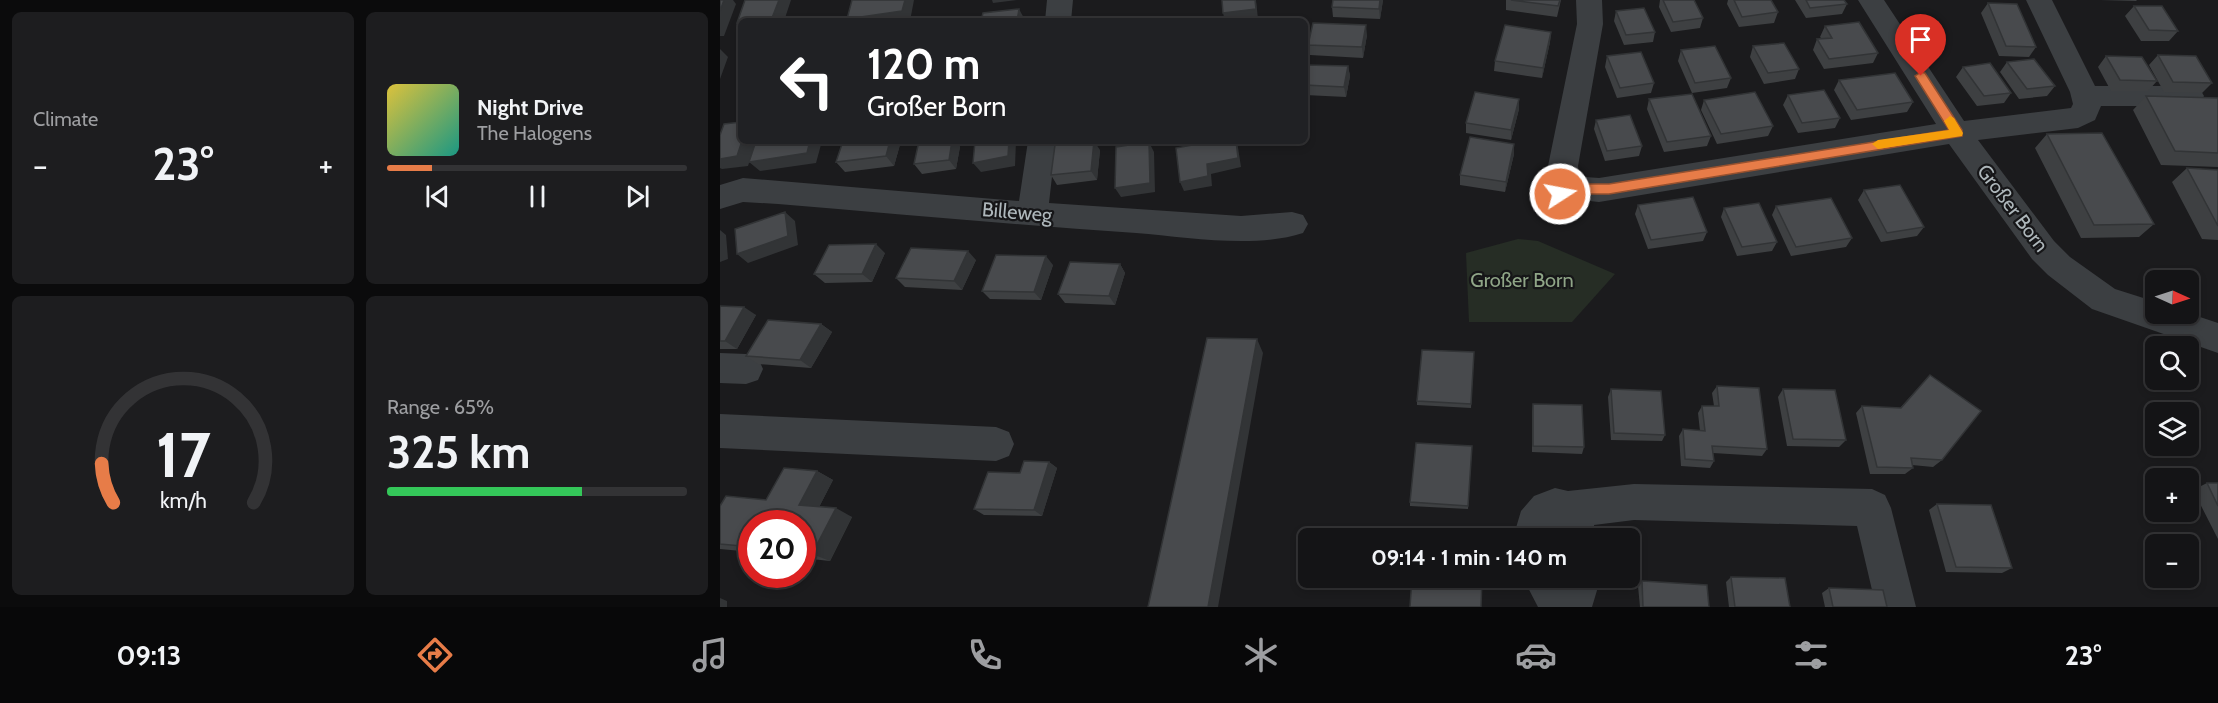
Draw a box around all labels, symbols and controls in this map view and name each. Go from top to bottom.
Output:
pin [1895,14,1946,76]
icon: arrive [1904,23,1937,56]
text: 120 m [867,38,980,90]
icon: left [768,42,846,120]
text: Großer Born [867,90,1006,123]
text: Night Drive [477,94,583,121]
text: Climate [33,107,98,131]
text: The Halogens [477,121,592,145]
text: 23° [152,137,214,191]
text: − [33,145,48,185]
text: + [318,145,333,185]
street label: Großer Born [1972,160,2054,256]
position arrow [1528,162,1592,226]
icon: previous [421,180,454,213]
icon: pause [521,180,554,213]
icon: next [621,180,654,213]
street label: Billeweg [981,197,1054,227]
park label: Großer Born [1470,268,1574,292]
north arrow [2145,270,2199,324]
map controls [2145,270,2199,588]
button: search [2145,336,2199,390]
text: Range · 65% [387,395,494,419]
button: layers [2145,402,2199,456]
text: 17 [156,417,211,493]
text: 325 km [387,425,530,479]
button: + [2145,468,2199,522]
text: km/h [160,487,206,513]
speed limit sign: 20 [738,510,816,588]
button: − [2145,534,2199,588]
text: 09:14 · 1 min · 140 m [1371,544,1567,571]
icon: directions [414,634,456,676]
icon: music [689,634,731,676]
icon: phone [964,634,1006,676]
icon: climate [1240,634,1282,676]
icon: car [1515,634,1557,676]
icon: filters [1790,634,1832,676]
text: 09:13 [117,639,181,672]
text: 23° [2065,639,2101,672]

